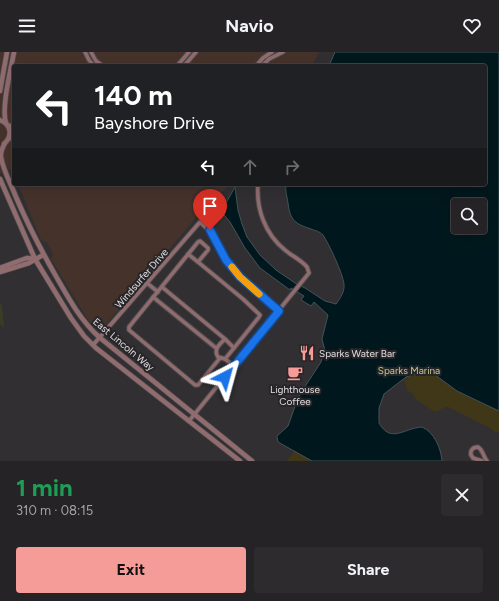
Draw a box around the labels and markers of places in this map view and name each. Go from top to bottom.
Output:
pin [193,189,227,230]
restaurant icon: Sparks Water Bar [298,344,316,362]
place label: Sparks Water Bar [319,347,396,360]
cafe icon: Lighthouse Coffee [286,364,304,382]
place label: Lighthouse Coffee [270,383,320,408]

